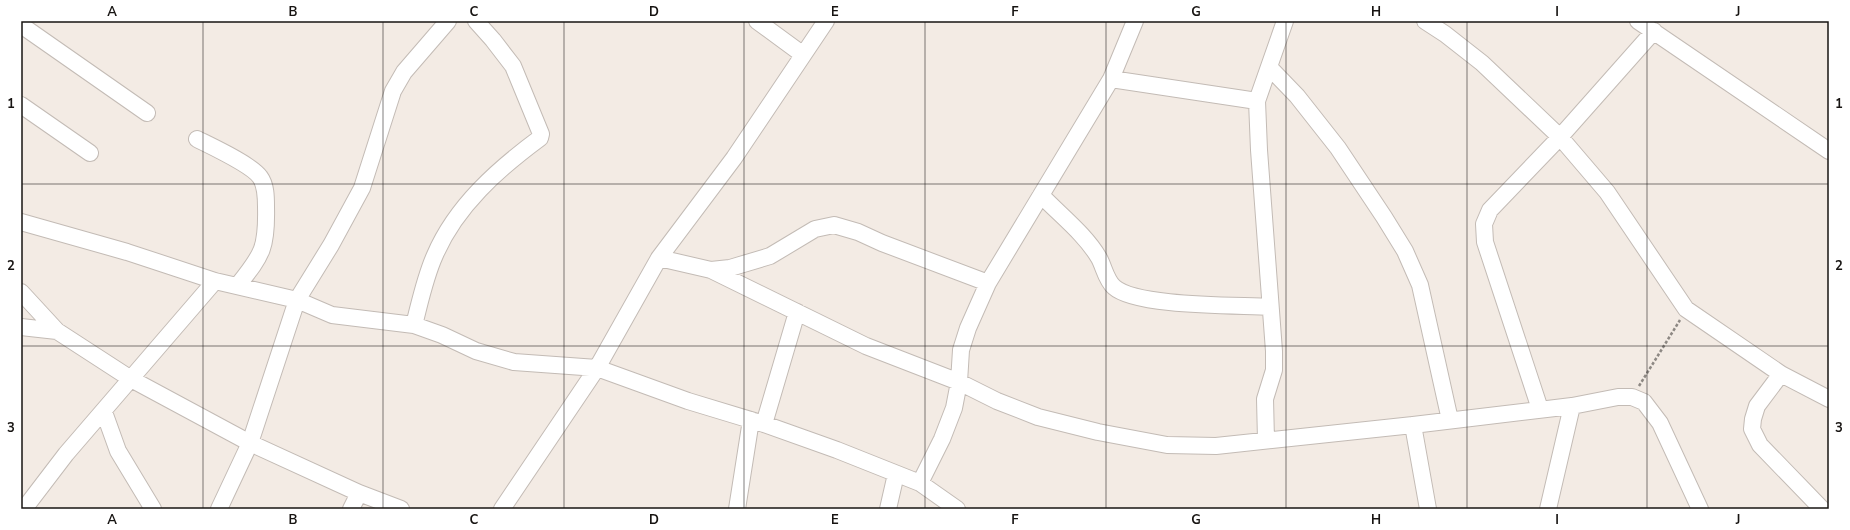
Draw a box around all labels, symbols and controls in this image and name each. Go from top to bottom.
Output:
text: A [107,3,117,21]
text: B [289,3,298,21]
text: C [470,3,479,21]
text: D [649,3,659,21]
text: E [831,3,839,21]
text: F [1011,3,1019,21]
text: G [1191,3,1201,21]
text: H [1371,3,1381,21]
text: I [1555,3,1559,21]
text: J [1735,3,1740,21]
text: 1 [7,95,15,113]
text: 1 [1835,95,1843,113]
text: 2 [7,257,15,275]
text: 2 [1835,257,1843,275]
text: 3 [7,419,15,437]
text: 3 [1835,419,1843,437]
text: A [107,511,117,529]
text: B [289,511,298,529]
text: C [470,511,479,529]
text: D [649,511,659,529]
text: E [831,511,839,529]
text: F [1011,511,1019,529]
text: G [1191,511,1201,529]
text: H [1371,511,1381,529]
text: I [1555,511,1559,529]
text: J [1735,511,1740,529]

